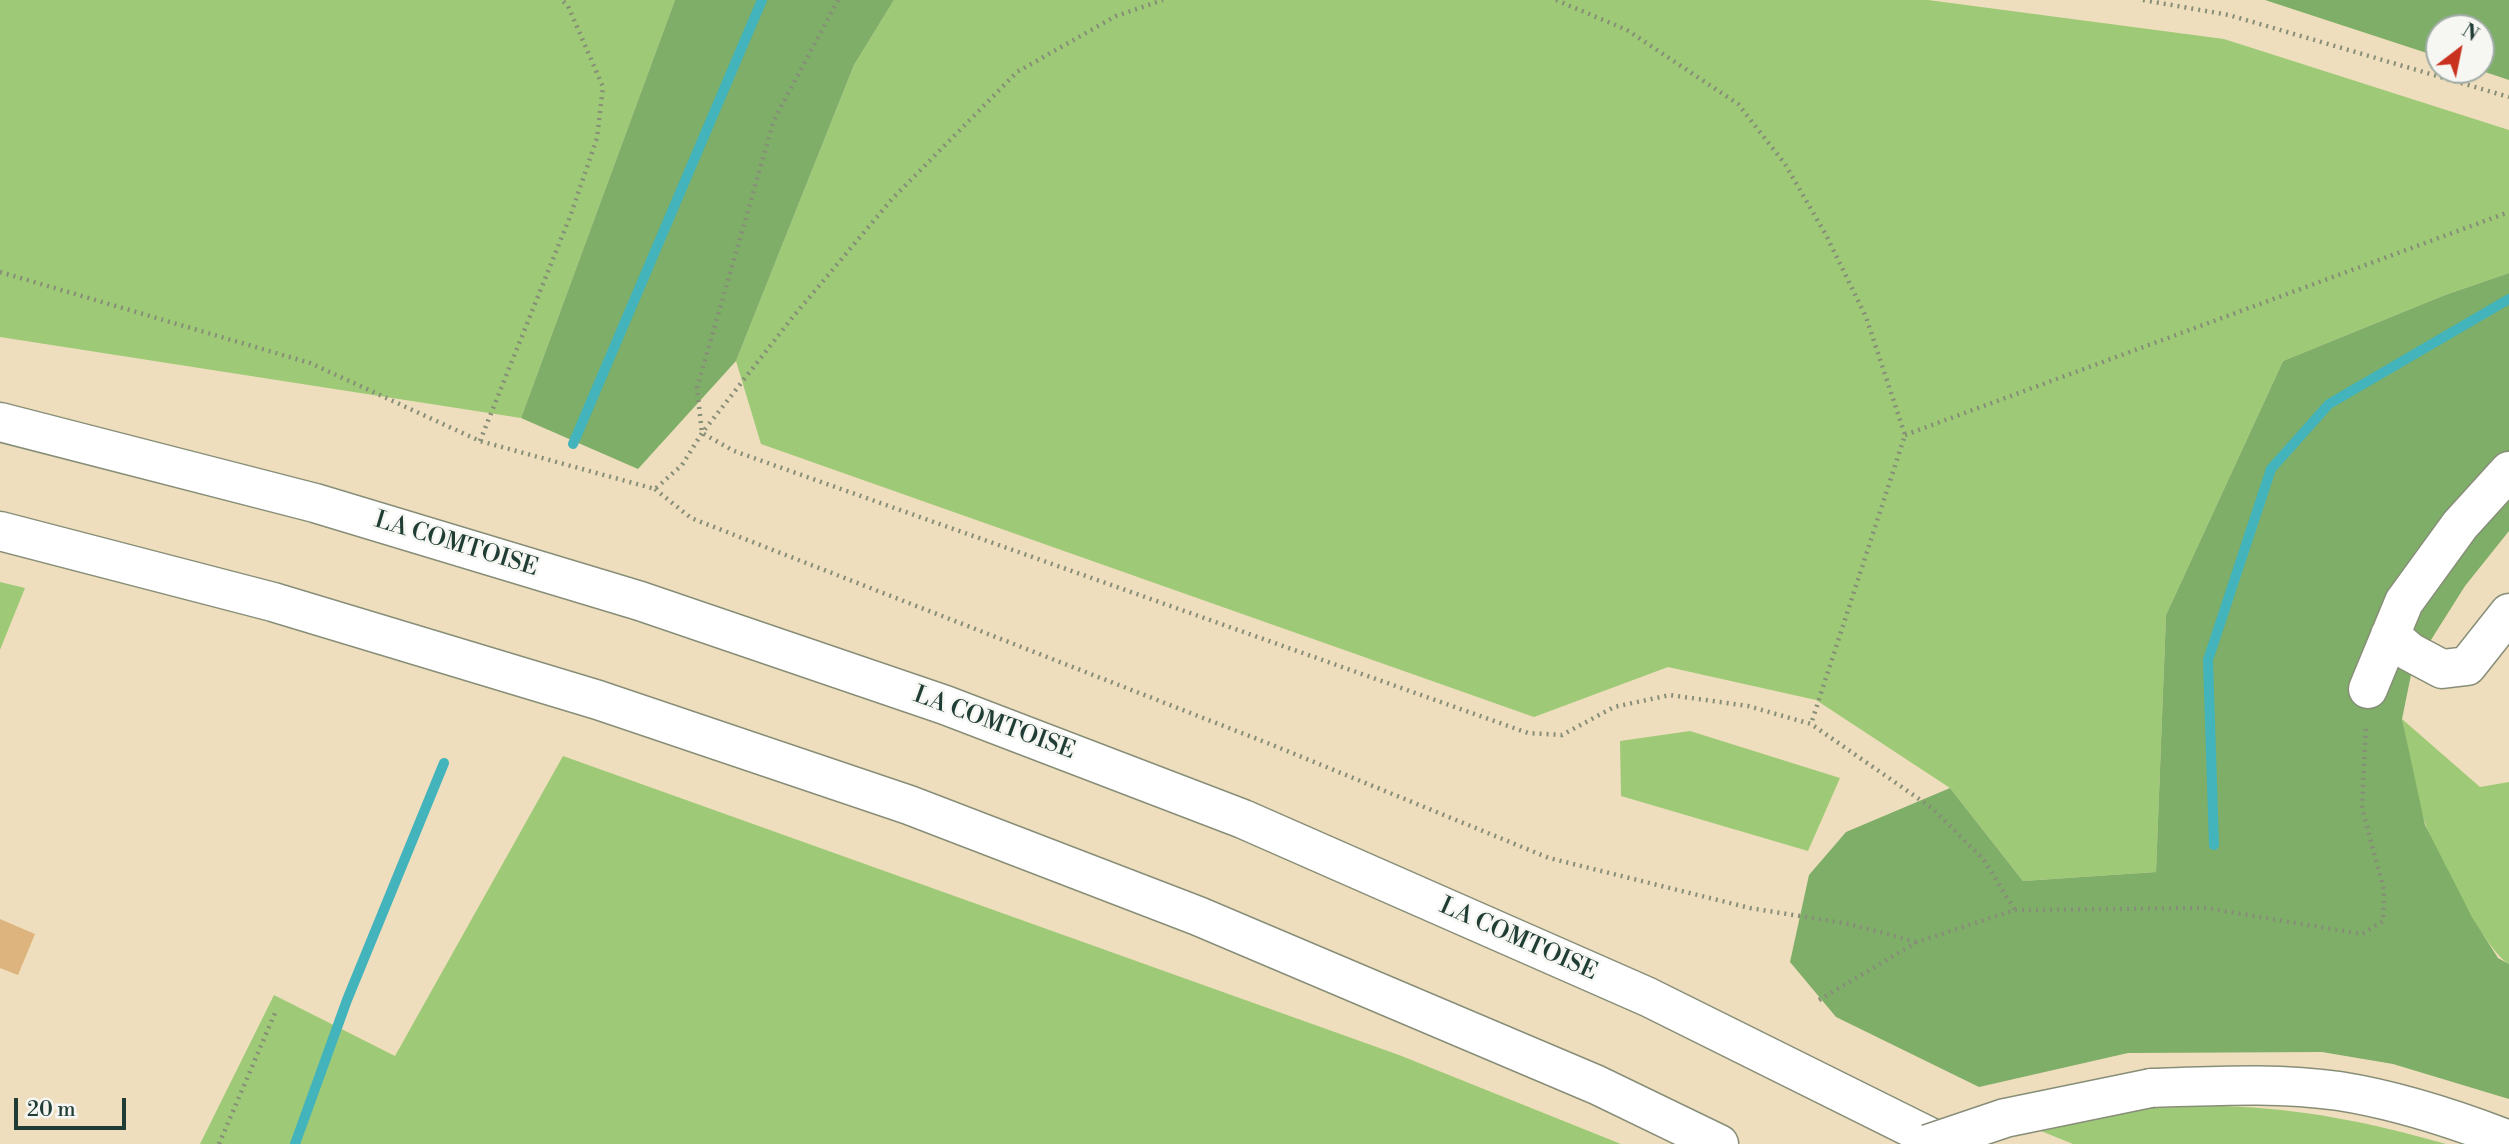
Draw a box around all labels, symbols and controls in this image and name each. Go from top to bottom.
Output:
north arrow [2425,14,2495,84]
text: N [2457,19,2483,47]
street label: LA COMTOISE [371,506,541,584]
street label: LA COMTOISE [909,681,1079,767]
street label: LA COMTOISE [1435,892,1601,988]
scale bar [18,1084,130,1128]
text: 20 m [27,1097,76,1123]

